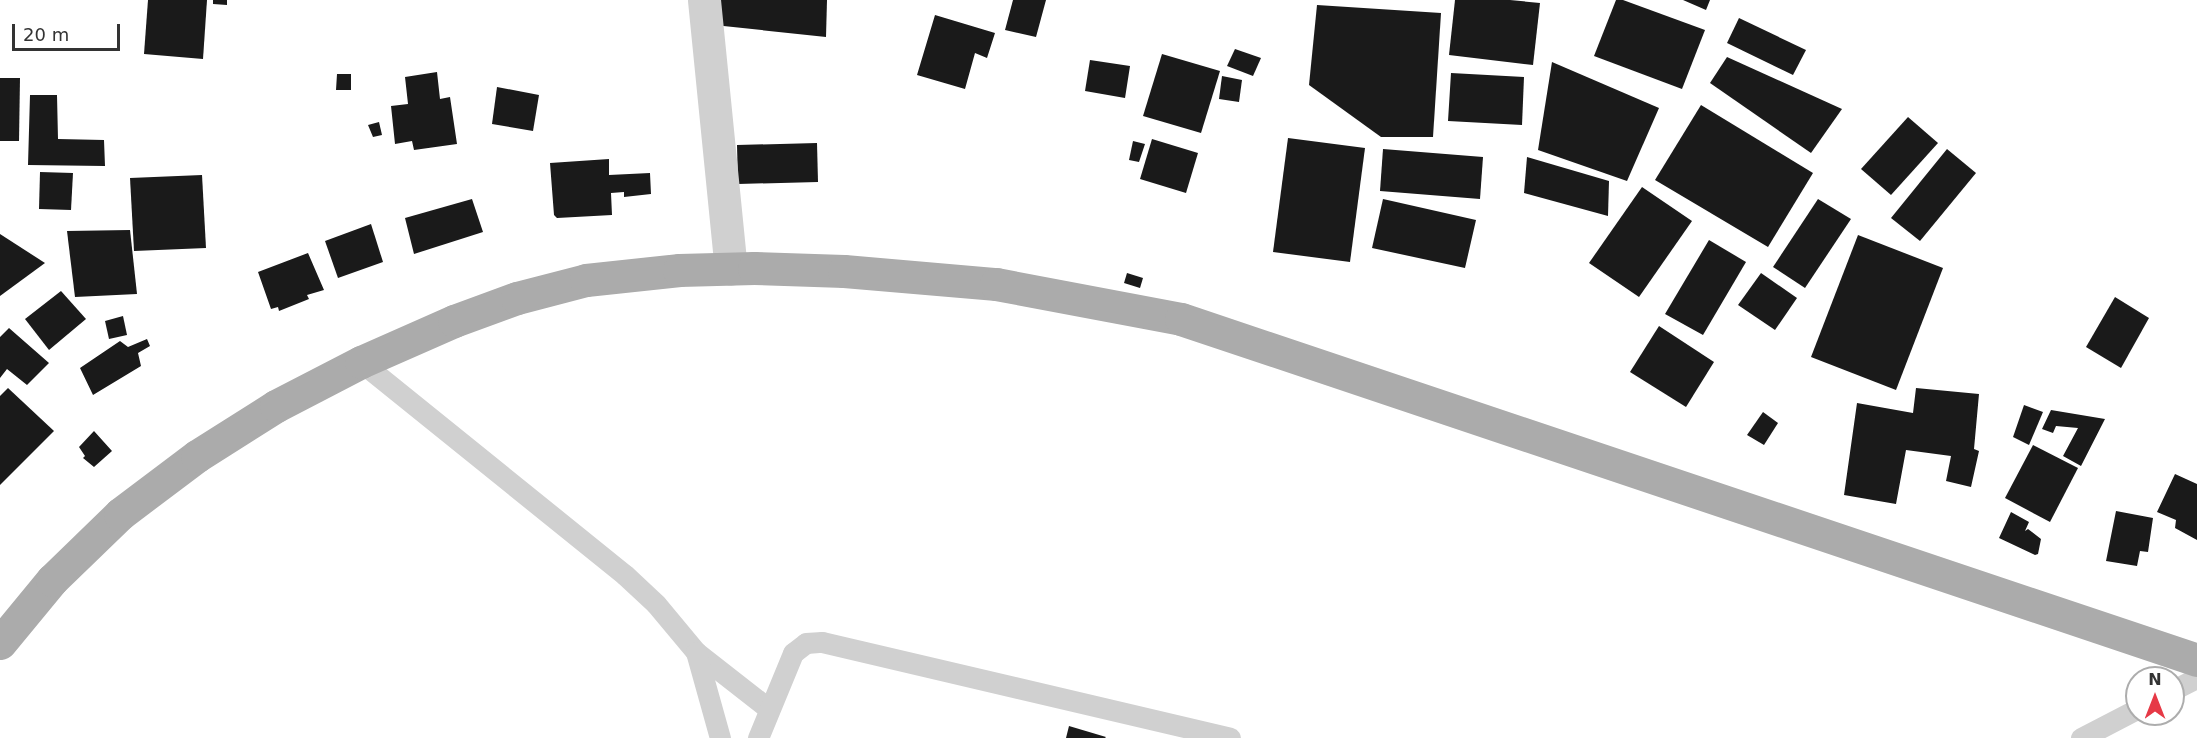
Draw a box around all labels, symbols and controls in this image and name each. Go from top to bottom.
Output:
scale bar [15,12,123,50]
text: 20 m [23,24,69,45]
north arrow [2125,666,2185,726]
text: N [2148,670,2162,689]

